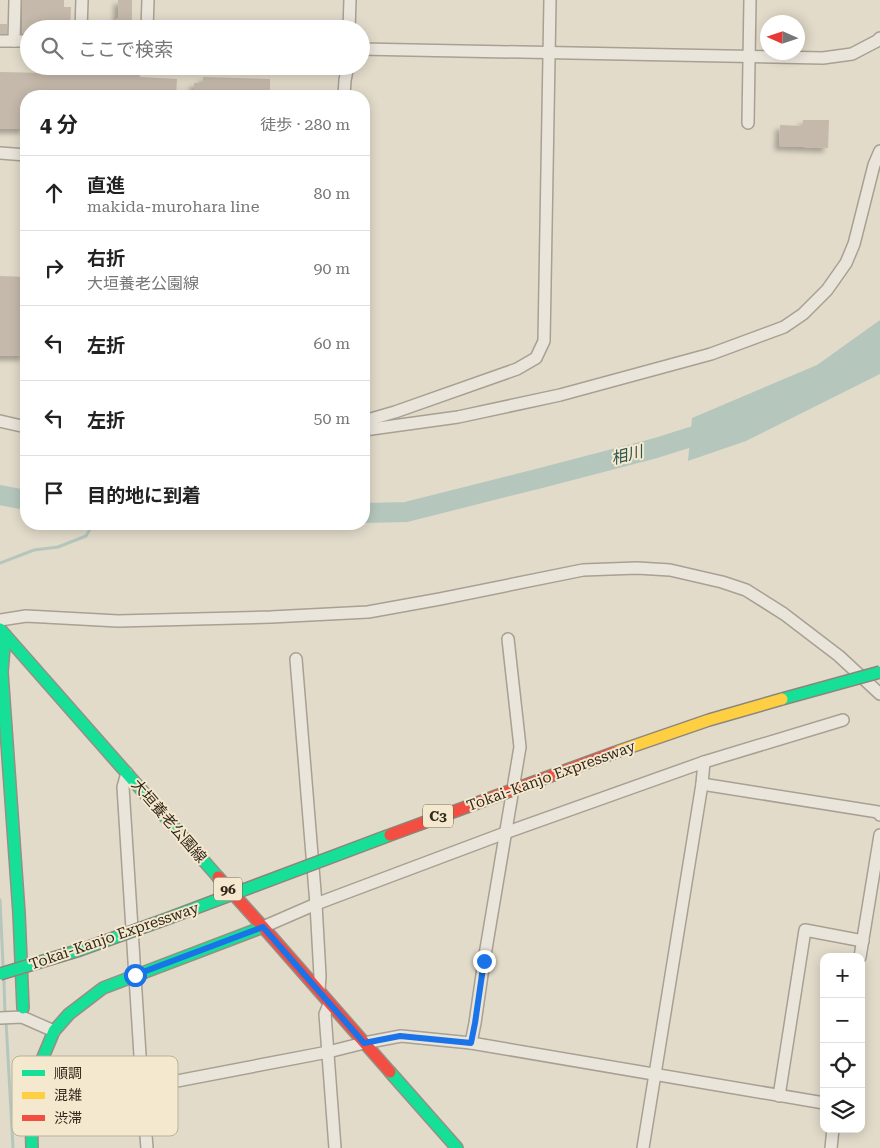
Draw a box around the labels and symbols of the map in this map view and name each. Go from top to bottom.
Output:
north arrow [760,15,805,60]
water label: 相川 [609,441,647,468]
street label: Tokai-Kanjo Expressway [464,737,638,815]
street label: 大垣養老公園線 [128,775,210,867]
road number: C3 [423,804,453,828]
road number: 96 [214,878,242,901]
street label: Tokai-Kanjo Expressway [27,898,201,973]
route end [473,950,496,973]
route start [124,964,147,987]
legend [12,1056,178,1136]
text: 順調 [54,1065,82,1081]
text: 混雑 [54,1087,82,1103]
text: 渋滞 [54,1110,82,1126]

